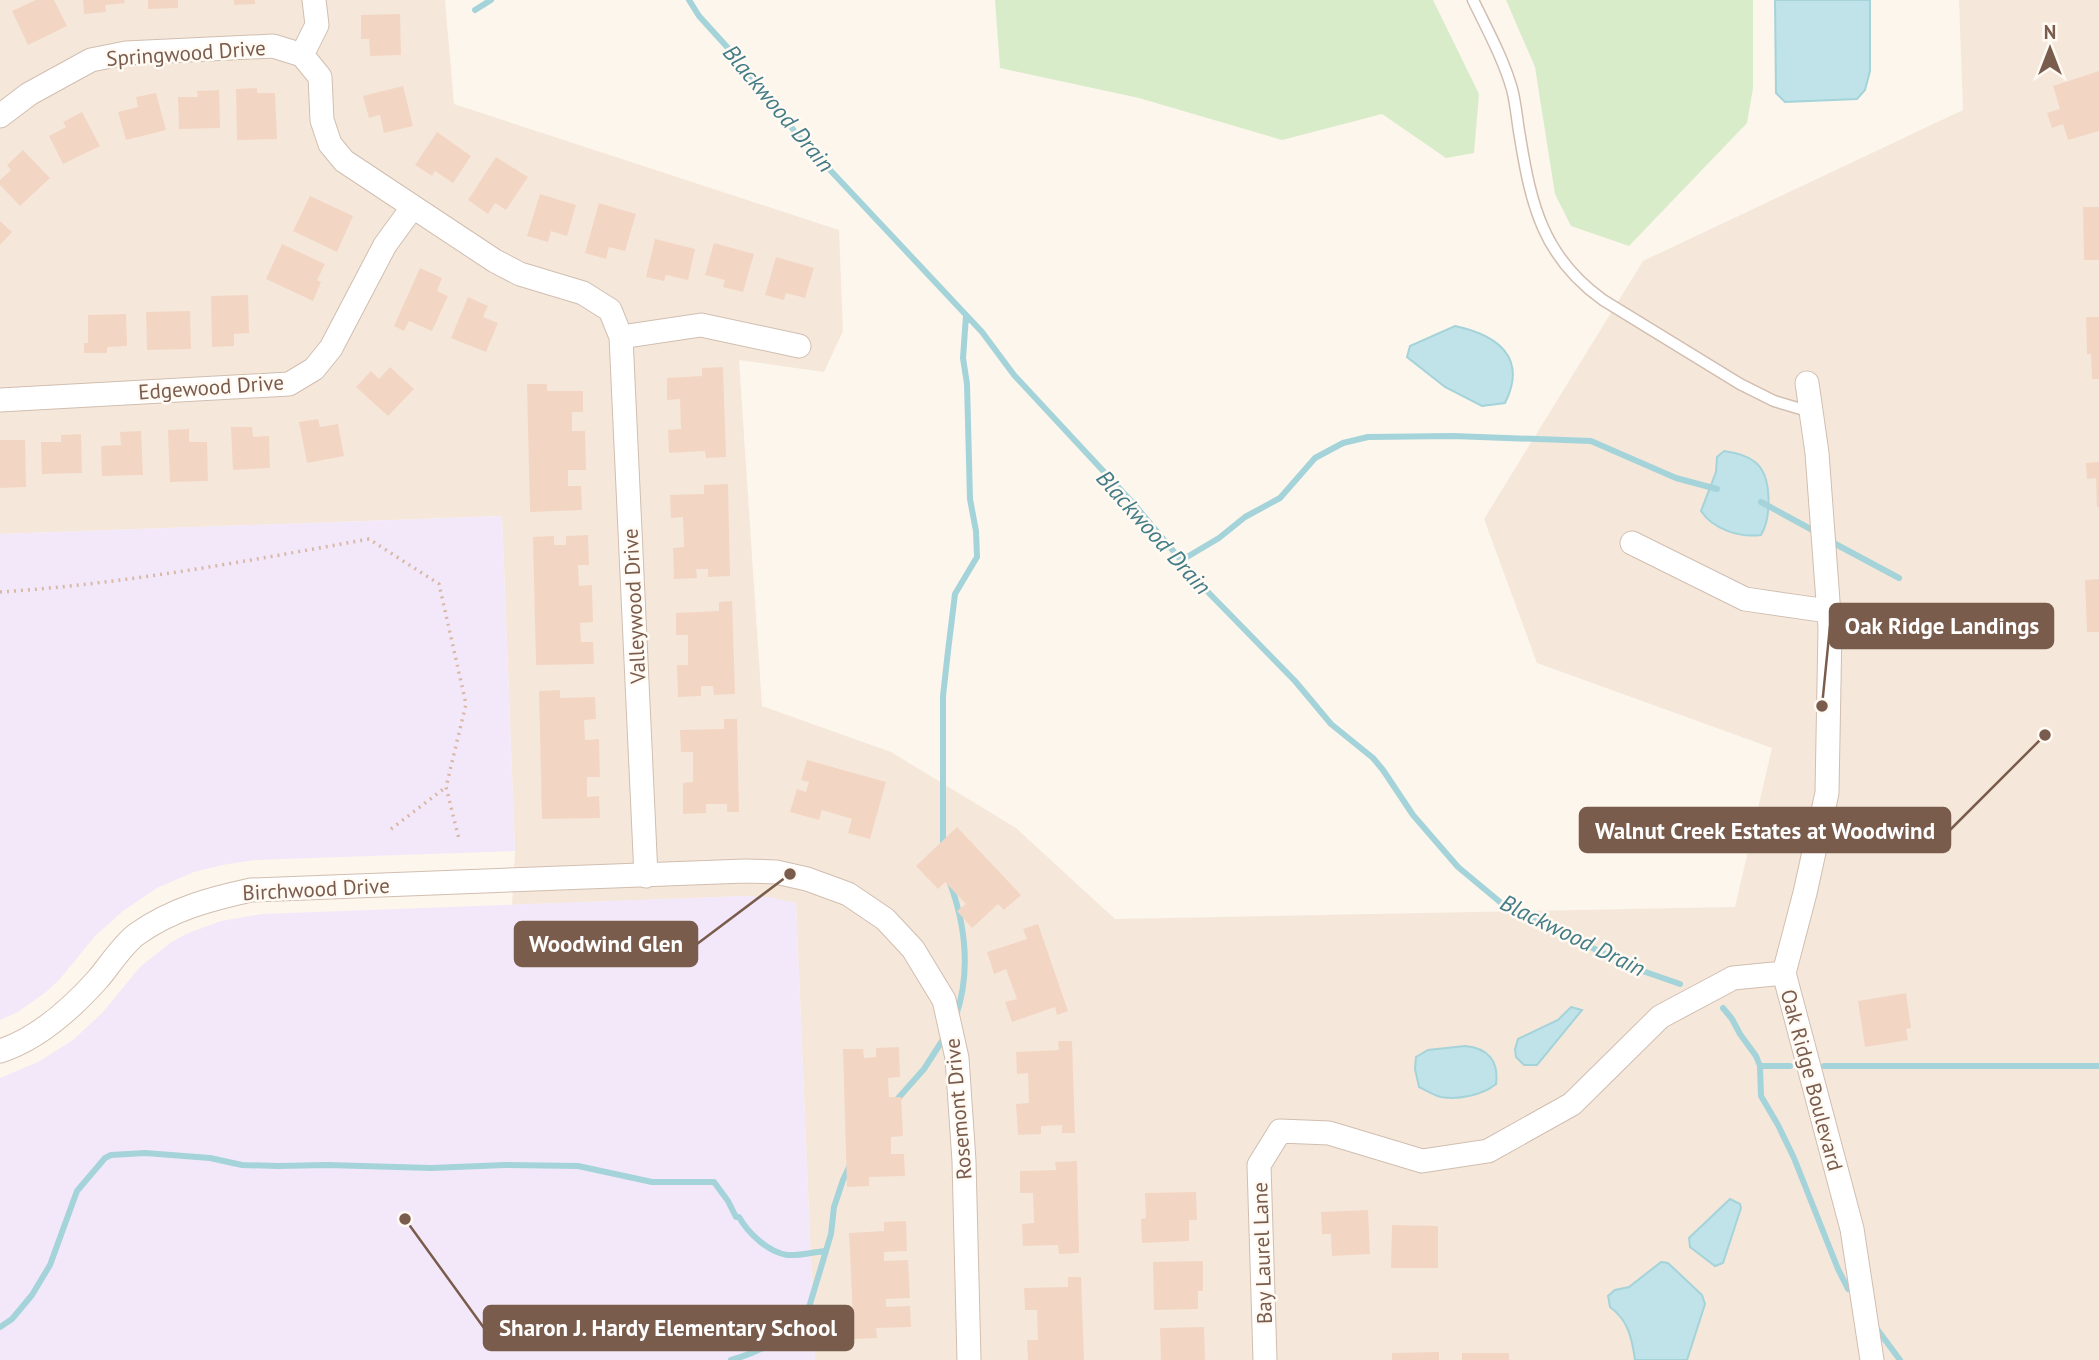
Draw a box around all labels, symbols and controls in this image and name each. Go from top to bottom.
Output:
north arrow [2015,14,2085,84]
text: N [2044,20,2056,44]
street label: Springwood Drive [105,34,267,72]
water label: Blackwood Drain [717,38,841,178]
street label: Edgewood Drive [137,368,285,406]
water label: Blackwood Drain [1090,464,1218,600]
street label: Valleywood Drive [616,528,652,685]
callout: Oak Ridge Landings [1830,604,2053,648]
text: Oak Ridge Landings [1845,611,2040,640]
callout: Walnut Creek Estates at Woodwind [1580,808,1950,852]
text: Walnut Creek Estates at Woodwind [1595,816,1935,845]
street label: Birchwood Drive [242,872,390,906]
water label: Blackwood Drain [1496,887,1650,983]
callout: Woodwind Glen [515,922,697,966]
text: Woodwind Glen [529,929,683,958]
street label: Oak Ridge Boulevard [1775,986,1849,1174]
street label: Rosemont Drive [938,1037,978,1181]
street label: Bay Laurel Lane [1246,1182,1278,1324]
callout: Sharon J. Hardy Elementary School [484,1306,853,1350]
text: Sharon J. Hardy Elementary School [499,1313,837,1342]

